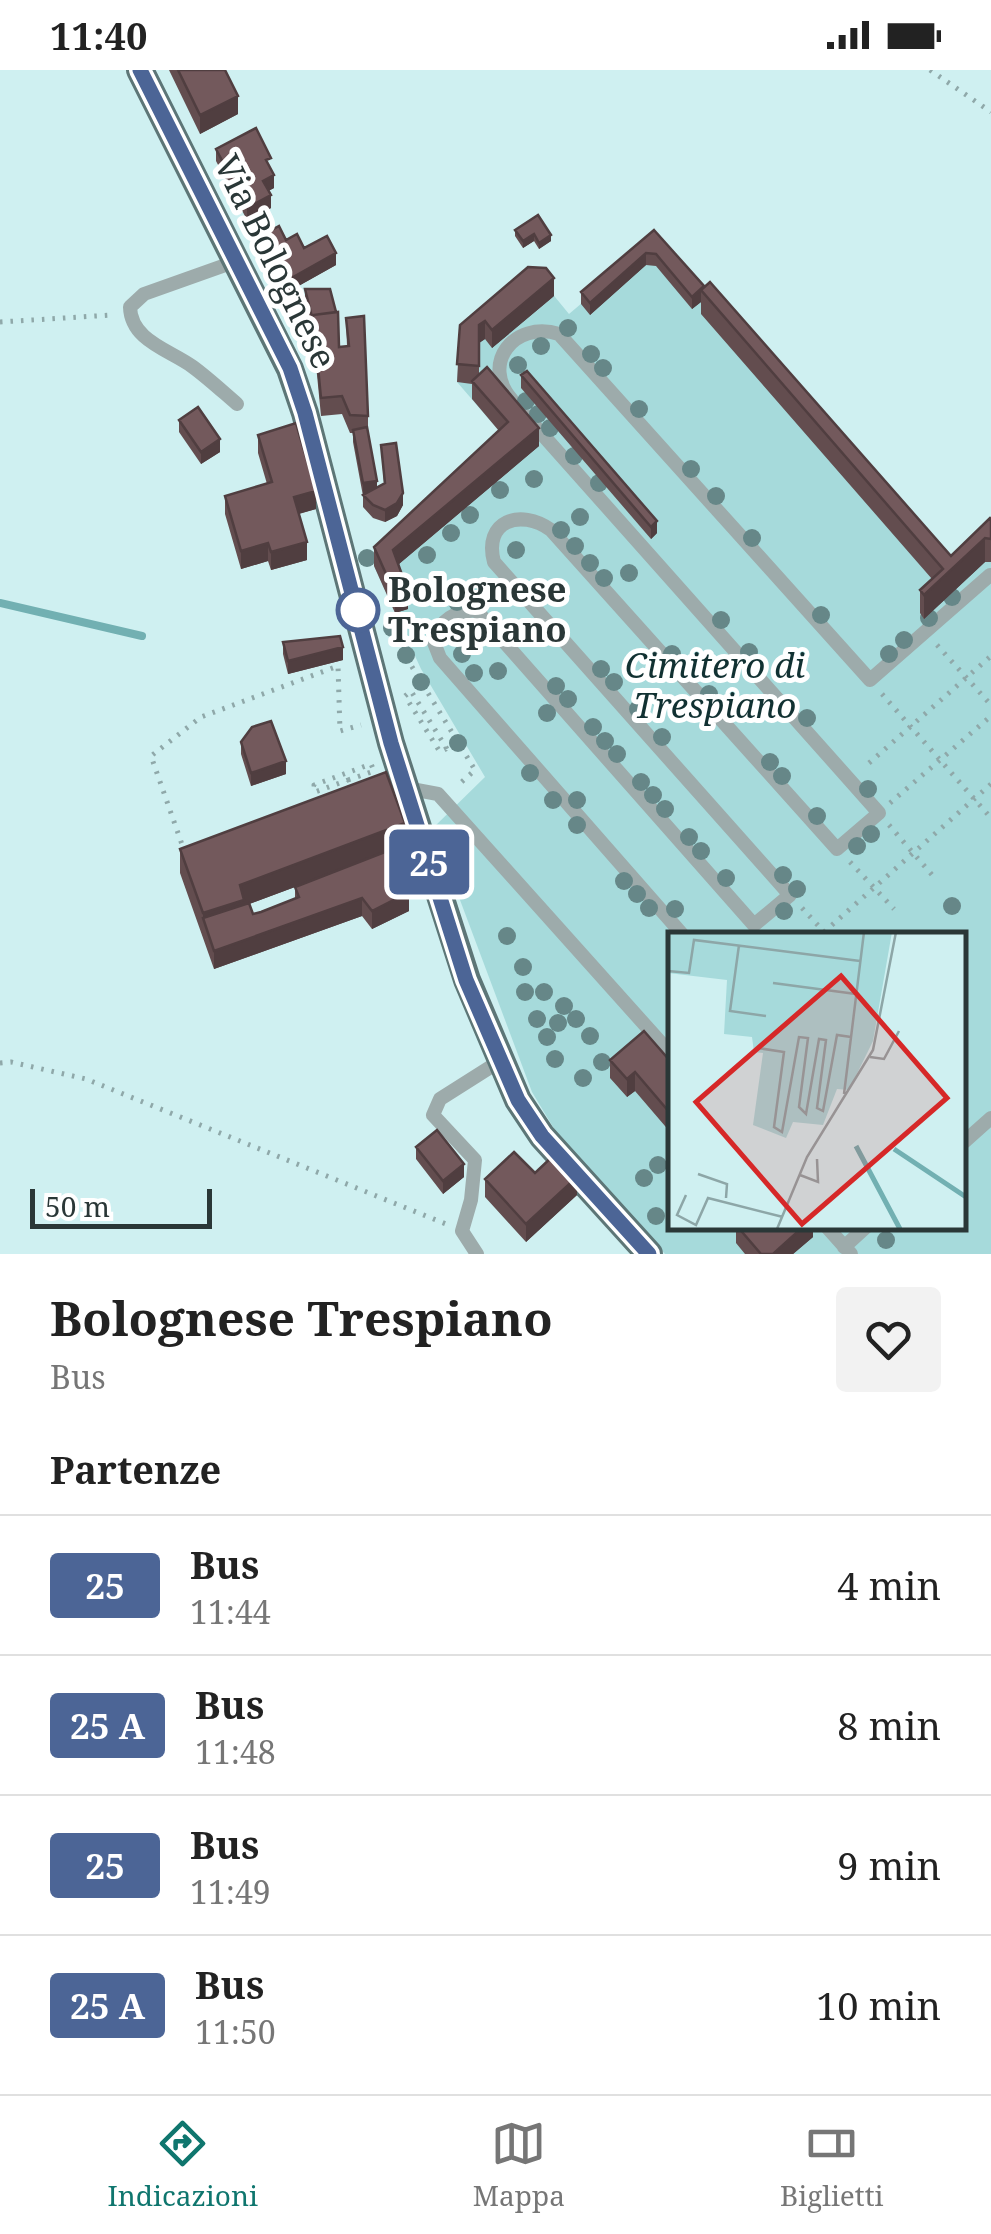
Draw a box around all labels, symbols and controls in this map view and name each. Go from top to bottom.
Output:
text: 11:40 [50,9,147,61]
street label: Via Bolognese [204,147,348,376]
place label: Bolognese Trespiano [388,565,567,652]
marker: Bolognese Trespiano [337,589,379,631]
park label: Cimitero di Trespiano [625,641,806,728]
line badge: 25 [384,830,474,894]
text: 25 [409,839,449,886]
inset map [668,932,966,1229]
scale bar [30,1184,212,1228]
text: 50 m [45,1187,110,1225]
text: Bolognese Trespiano [50,1285,553,1350]
button: heart [836,1287,941,1392]
text: Bus [50,1355,106,1398]
text: Partenze [50,1443,221,1495]
text: Bus [190,1538,259,1590]
text: 4 min [837,1559,941,1611]
text: 25 [85,1562,125,1609]
text: 11:44 [190,1590,271,1633]
text: Bus [195,1678,264,1730]
text: 8 min [837,1699,941,1751]
text: 25 A [70,1702,145,1749]
text: 11:48 [195,1730,276,1773]
text: Bus [190,1818,259,1870]
text: 9 min [837,1839,941,1891]
text: 25 [85,1842,125,1889]
text: 11:49 [190,1870,271,1913]
text: Bus [195,1958,264,2010]
text: 10 min [816,1979,941,2031]
text: 25 A [70,1982,145,2029]
text: 11:50 [195,2010,276,2053]
tab: Indicazioni [107,2116,258,2214]
tab: Mappa [473,2116,565,2214]
tab: Biglietti [780,2116,884,2214]

